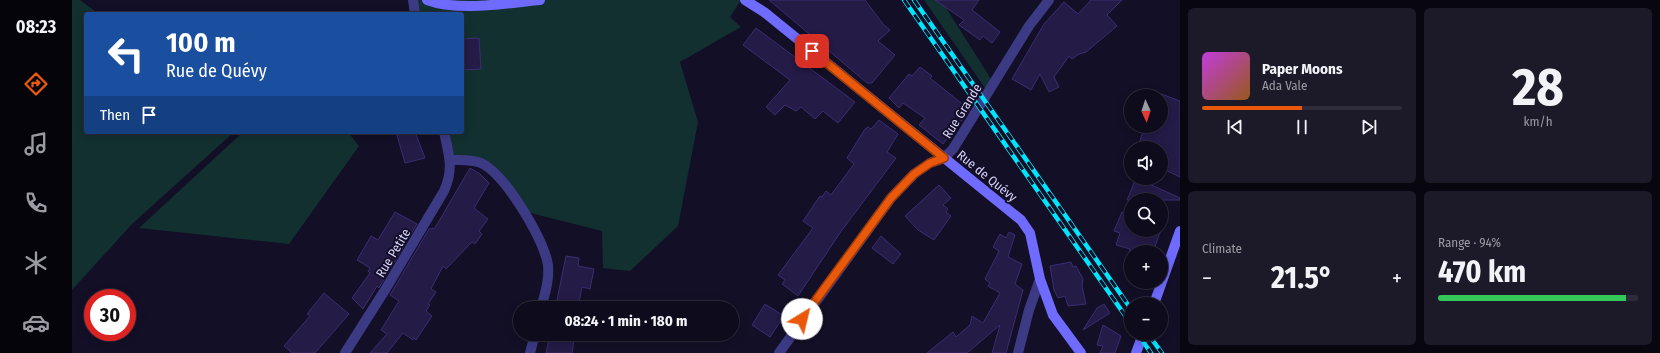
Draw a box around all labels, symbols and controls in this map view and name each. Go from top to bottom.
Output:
text: 08:23 [16,16,56,38]
text: 100 m [166,26,236,59]
icon: left [100,28,152,80]
pin [795,34,829,68]
icon: arrive [801,40,823,62]
text: 28 [1512,56,1564,119]
text: Rue de Quévy [166,60,267,82]
text: Paper Moons [1262,60,1343,78]
icon: directions [22,70,50,98]
text: Ada Vale [1262,78,1307,93]
street label: Rue Grande [939,81,985,141]
north arrow [1124,89,1168,133]
map controls [1124,89,1168,341]
icon: arrive [138,104,160,126]
text: Then [100,106,130,124]
text: km/h [1524,114,1553,129]
icon: previous [1224,116,1246,138]
icon: pause [1291,116,1313,138]
icon: next [1358,116,1380,138]
icon: music [22,130,50,158]
button: sound [1124,141,1168,185]
street label: Rue de Quévy [954,147,1020,205]
icon: phone [22,189,50,217]
button: search [1124,193,1168,237]
street label: Rue Petite [373,226,413,280]
text: Range · 94% [1438,235,1501,250]
text: Climate [1202,241,1242,256]
button: + [1124,245,1168,289]
icon: climate [22,249,50,277]
text: 470 km [1438,254,1526,290]
text: 21.5° [1271,260,1333,296]
text: − [1202,265,1212,292]
text: + [1392,265,1402,292]
speed limit sign: 30 [84,289,136,341]
button: − [1124,297,1168,341]
position arrow [781,298,823,340]
icon: car [22,309,50,337]
text: 08:24 · 1 min · 180 m [565,312,687,330]

